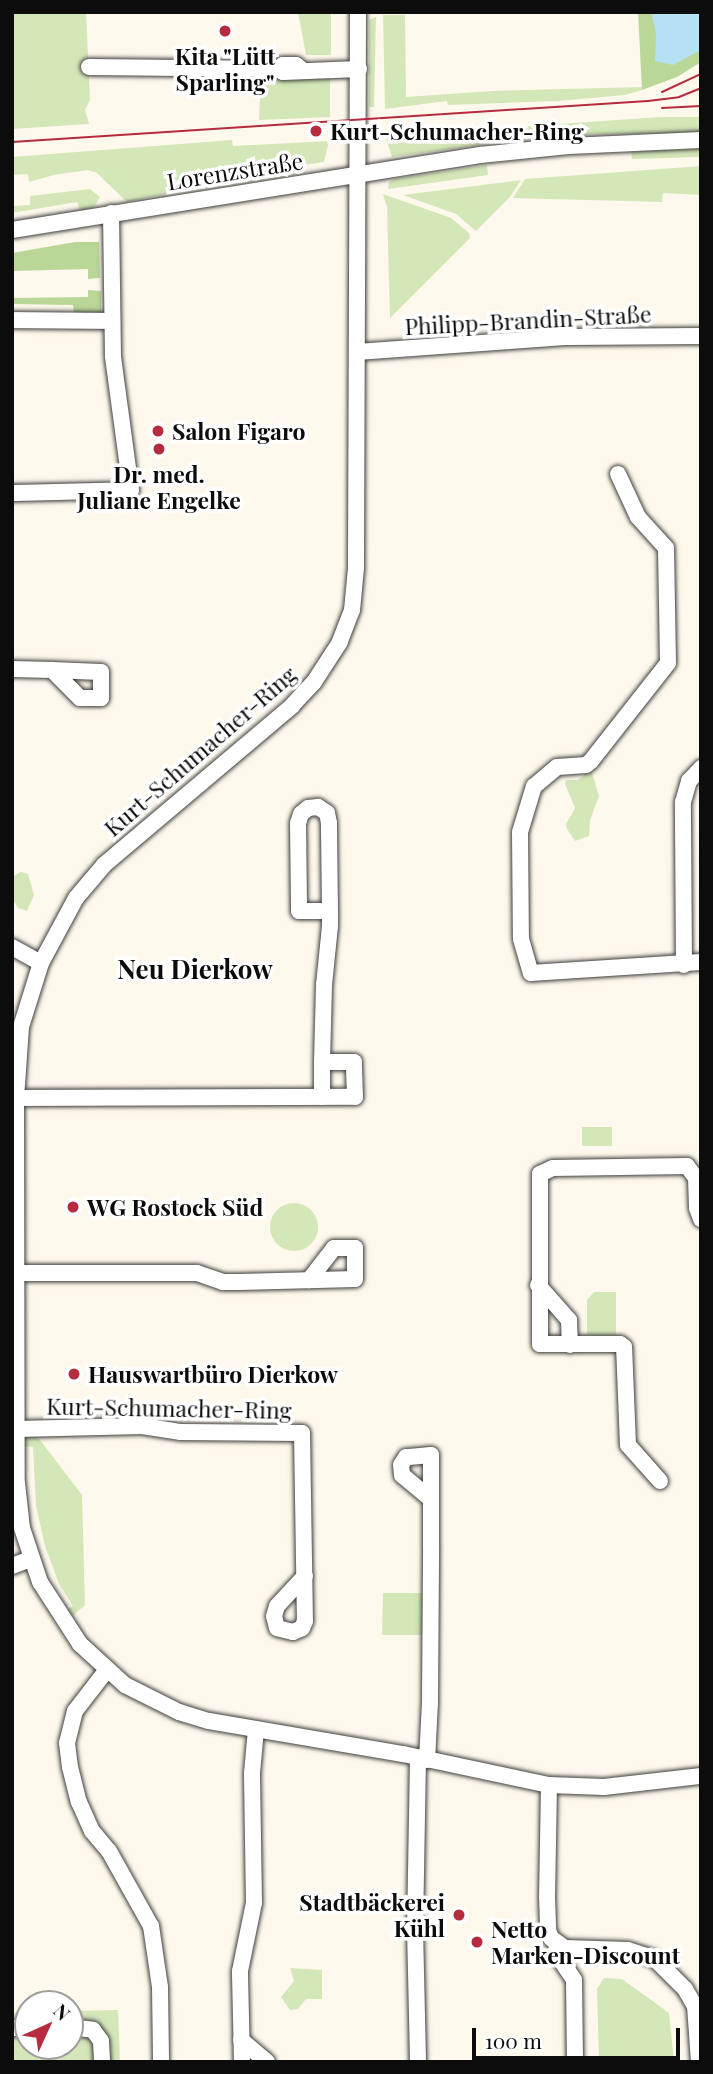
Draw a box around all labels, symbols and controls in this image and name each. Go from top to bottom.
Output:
marker: Kita "Lütt Sparling" [217,23,233,39]
place label: Kita "Lütt Sparling" [174,42,276,96]
place label: Kurt-Schumacher-Ring [330,117,584,145]
marker: Kurt-Schumacher-Ring [308,123,324,139]
street label: Lorenzstraße [165,147,305,195]
street label: Philipp-Brandin-Straße [404,300,652,340]
place label: Salon Figaro [172,417,305,445]
marker: Salon Figaro [150,423,166,439]
marker: Dr. med. Juliane Engelke [151,441,167,457]
place label: Dr. med. Juliane Engelke [77,460,241,514]
street label: Kurt-Schumacher-Ring [98,660,302,842]
district label: Neu Dierkow [117,953,273,985]
place label: WG Rostock Süd [87,1193,263,1221]
marker: WG Rostock Süd [65,1199,81,1215]
place label: Hauswartbüro Dierkow [88,1360,338,1388]
marker: Hauswartbüro Dierkow [66,1366,82,1382]
street label: Kurt-Schumacher-Ring [46,1392,292,1424]
place label: Stadtbäckerei Kühl [299,1888,445,1942]
marker: Stadtbäckerei Kühl [451,1907,467,1923]
place label: Netto Marken-Discount [491,1915,680,1969]
marker: Netto Marken-Discount [469,1934,485,1950]
north arrow [14,1990,84,2060]
text: N [48,1998,76,2026]
scale bar [475,2014,683,2058]
text: 100 m [485,2026,542,2054]

